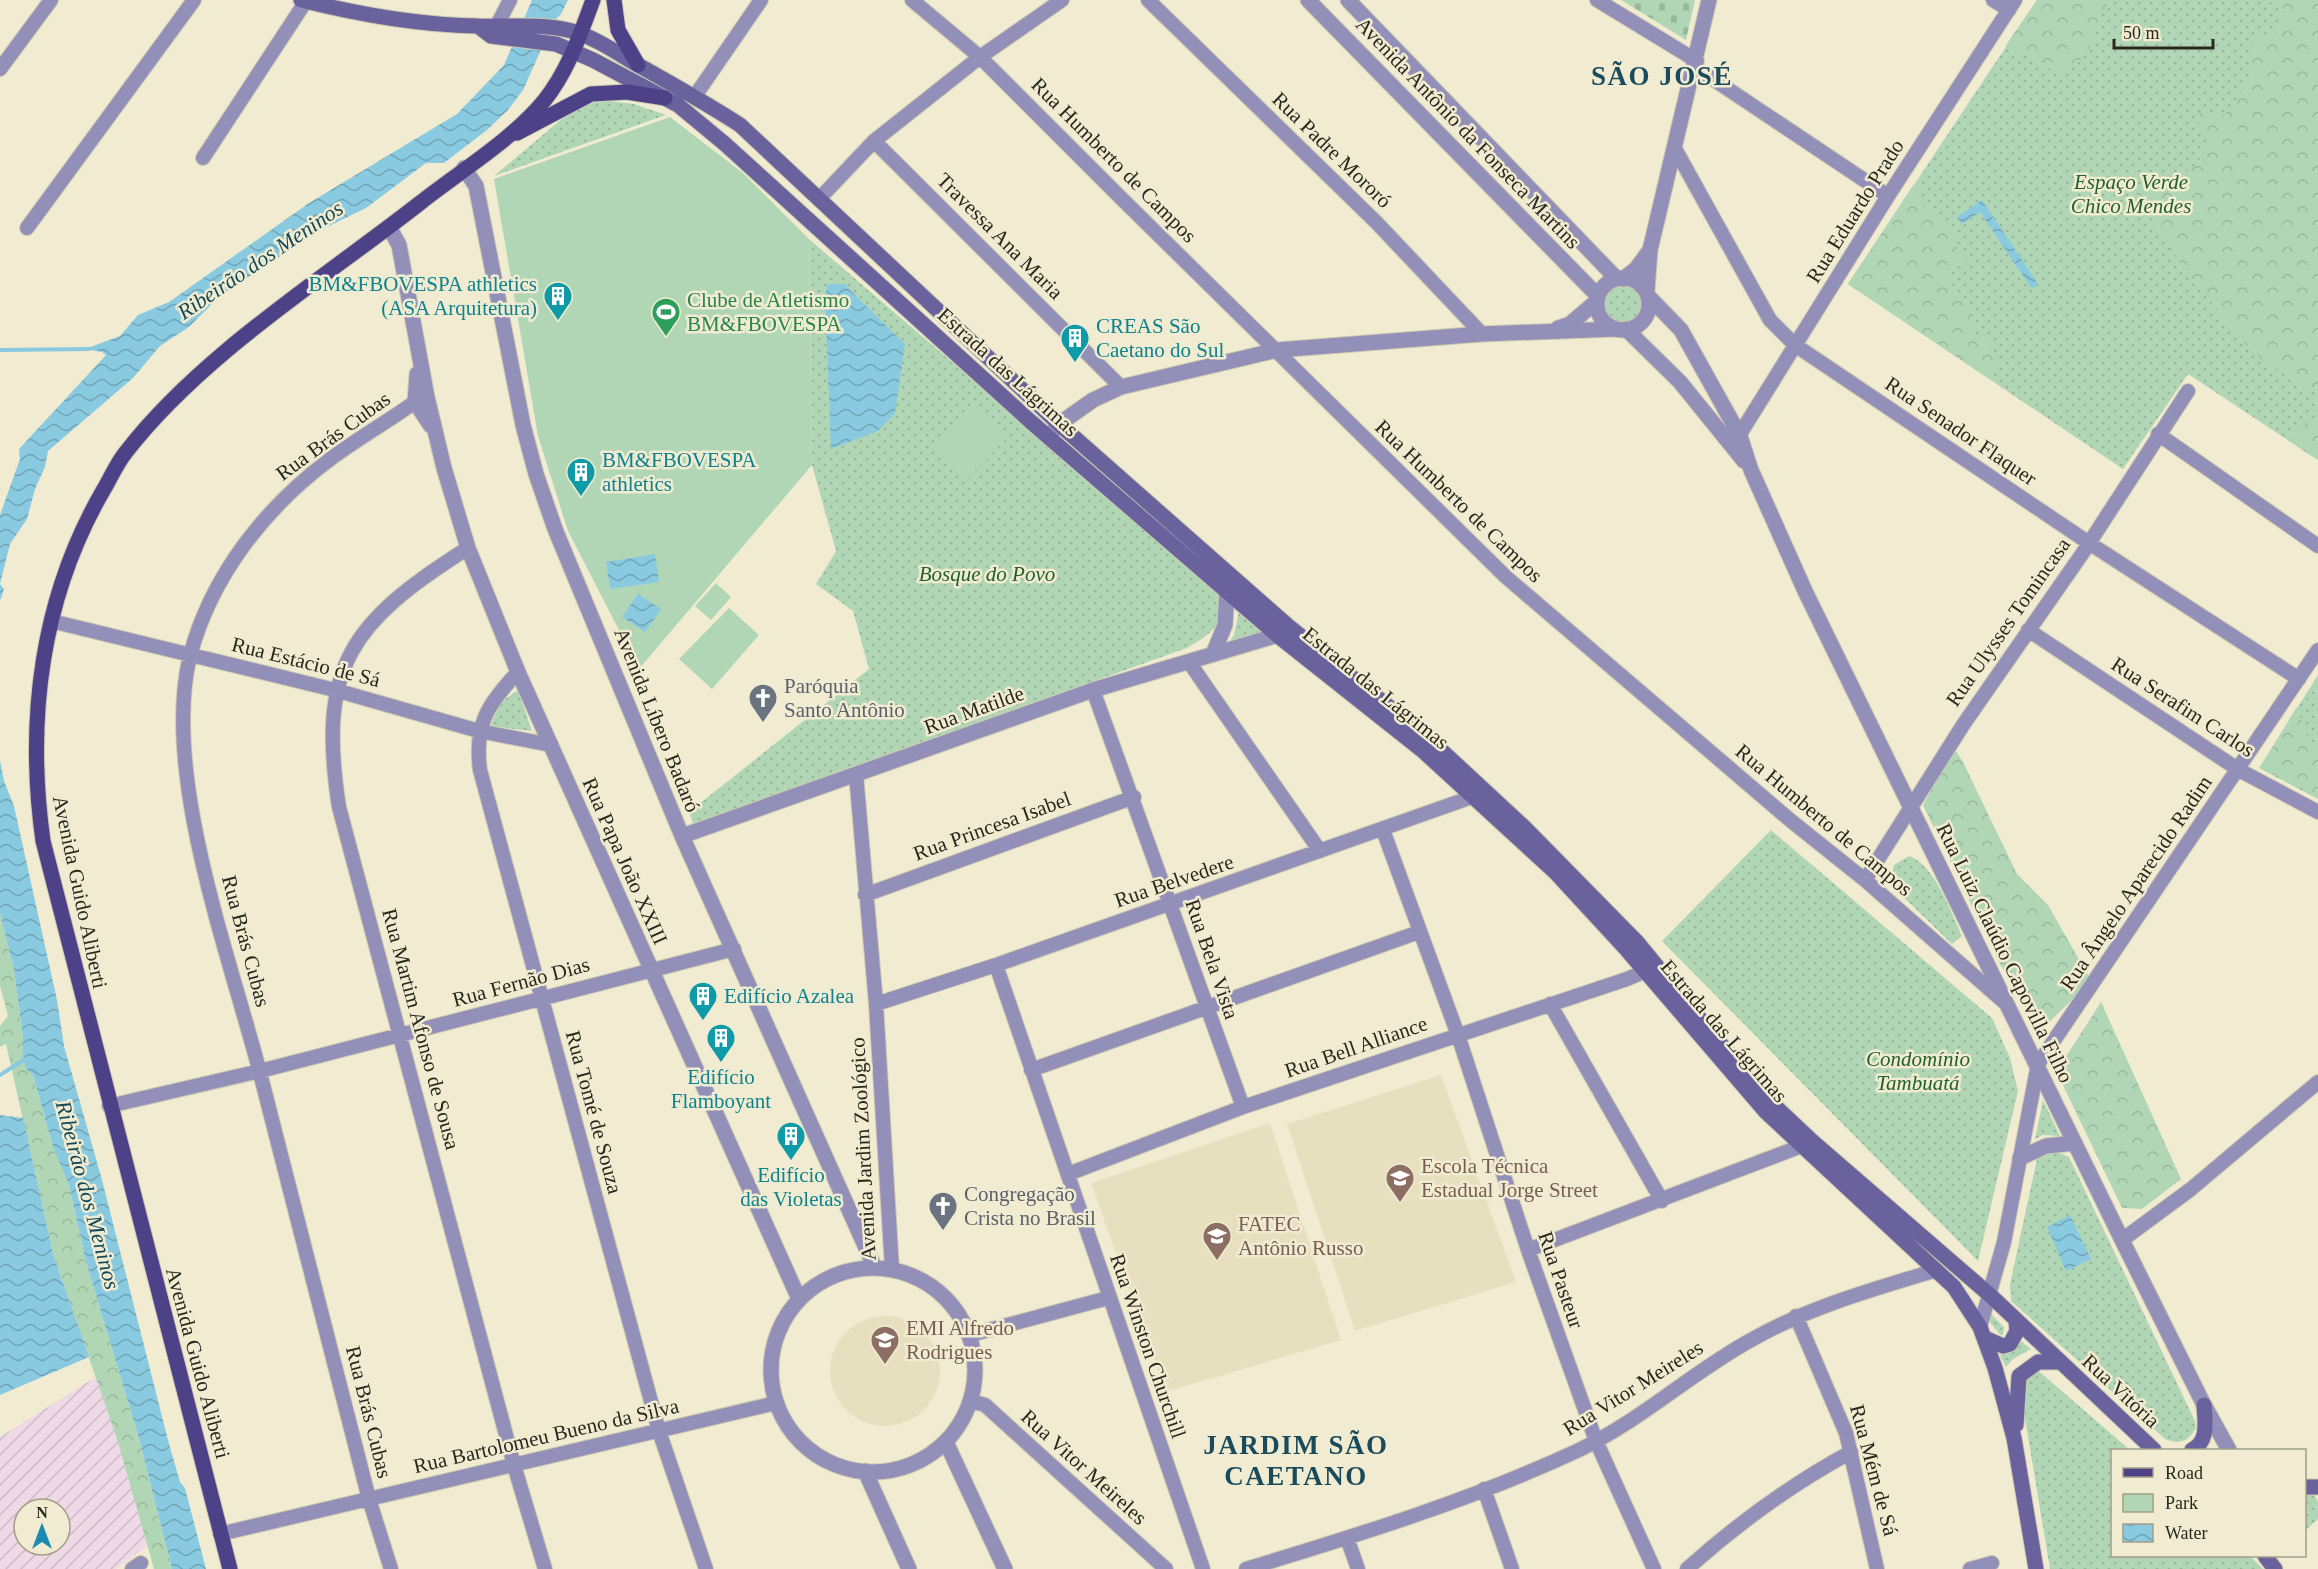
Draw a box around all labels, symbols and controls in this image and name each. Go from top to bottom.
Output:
street label: Avenida Antônio da Fonseca Martins [1351,12,1585,254]
scale bar [2114,12,2213,50]
text: 50 m [2123,23,2160,43]
district label: SÃO JOSÉ [1591,61,1733,91]
street label: Rua Humberto de Campos [1027,73,1201,247]
street label: Rua Padre Mororó [1267,87,1397,213]
street label: Rua Eduardo Prado [1801,135,1909,287]
street label: Travessa Ana Maria [932,168,1068,304]
park label: Espaço Verde Chico Mendes [2071,170,2191,218]
water label: Ribeirão dos Meninos [172,195,348,325]
place label: BM&FBOVESPA athletics (ASA Arquitetura) [308,272,537,320]
building icon: BM&FBOVESPA athletics (ASA Arquitetura) [542,280,574,322]
place label: Clube de Atletismo BM&FBOVESPA [687,288,849,336]
sports icon: Clube de Atletismo BM&FBOVESPA [650,296,682,338]
street label: Estrada das Lágrimas [933,303,1083,441]
place label: CREAS São Caetano do Sul [1096,314,1224,362]
building icon: CREAS São Caetano do Sul [1059,322,1091,364]
street label: Rua Senador Flaquer [1881,371,2041,491]
street label: Rua Brás Cubas [271,387,395,485]
street label: Rua Humberto de Campos [1370,415,1548,587]
place label: BM&FBOVESPA athletics [602,448,757,496]
building icon: BM&FBOVESPA athletics [565,456,597,498]
street label: Rua Ulysses Tomincasa [1941,533,2076,711]
park label: Bosque do Povo [919,562,1055,586]
street label: Estrada das Lágrimas [1298,622,1454,754]
street label: Avenida Líbero Badaró [609,624,705,816]
street label: Rua Estácio de Sá [229,632,383,692]
street label: Rua Serafim Carlos [2107,652,2259,762]
place label: Paróquia Santo Antônio [784,674,905,722]
street label: Rua Matilde [921,681,1027,739]
church icon: Paróquia Santo Antônio [747,682,779,724]
street label: Rua Humberto de Campos [1731,739,1917,901]
street label: Rua Ângelo Aparecido Radim [2055,771,2217,995]
street label: Rua Papa João XXIII [577,774,673,948]
street label: Rua Princesa Isabel [910,786,1074,866]
street label: Avenida Guido Aliberti [48,793,112,991]
street label: Rua Luiz Claúdio Capovilla Filho [1932,819,2078,1087]
street label: Rua Belvedere [1111,849,1237,913]
street label: Rua Brás Cubas [217,873,275,1009]
street label: Rua Bela Vista [1180,896,1244,1023]
street label: Rua Martim Afonso de Sousa [377,906,465,1153]
street label: Rua Fernão Dias [450,952,592,1012]
street label: Estrada das Lágrimas [1656,955,1792,1107]
building icon: Edifício Azalea [687,980,719,1022]
place label: Edifício Azalea [724,984,855,1008]
street label: Rua Bell Alliance [1282,1011,1430,1083]
building icon: Edifício Flamboyant [705,1022,737,1064]
street label: Rua Tomé de Souza [561,1028,627,1197]
street label: Avenida Jardim Zoológico [845,1037,881,1261]
park label: Condomínio Tambuatá [1866,1047,1970,1095]
place label: Edifício Flamboyant [671,1065,771,1113]
water label: Ribeirão dos Meninos [51,1097,125,1292]
building icon: Edifício das Violetas [775,1120,807,1162]
place label: Escola Técnica Estadual Jorge Street [1421,1154,1598,1202]
school or university icon: Escola Técnica Estadual Jorge Street [1384,1162,1416,1204]
place label: Edifício das Violetas [740,1163,842,1211]
place label: Congregação Crista no Brasil [964,1182,1096,1230]
church icon: Congregação Crista no Brasil [927,1190,959,1232]
place label: FATEC Antônio Russo [1238,1212,1363,1260]
school or university icon: FATEC Antônio Russo [1201,1220,1233,1262]
street label: Rua Pasteur [1533,1228,1589,1332]
street label: Rua Winston Churchill [1105,1251,1191,1442]
street label: Avenida Guido Aliberti [161,1265,235,1461]
place label: EMI Alfredo Rodrigues [906,1316,1014,1364]
school or university icon: EMI Alfredo Rodrigues [869,1324,901,1366]
street label: Rua Vitor Meireles [1559,1335,1707,1441]
street label: Rua Brás Cubas [341,1343,397,1481]
street label: Rua Vitória [2077,1349,2165,1433]
street label: Rua Bartolomeu Bueno da Silva [411,1394,682,1478]
street label: Rua Mém de Sá [1845,1402,1903,1539]
street label: Rua Vitor Meireles [1016,1404,1152,1530]
district label: JARDIM SÃO CAETANO [1203,1430,1389,1491]
legend [2111,1449,2306,1557]
text: Road [2165,1463,2203,1483]
text: Park [2165,1493,2198,1513]
north arrow [12,1497,72,1557]
text: N [36,1504,48,1521]
text: Water [2165,1523,2208,1543]

